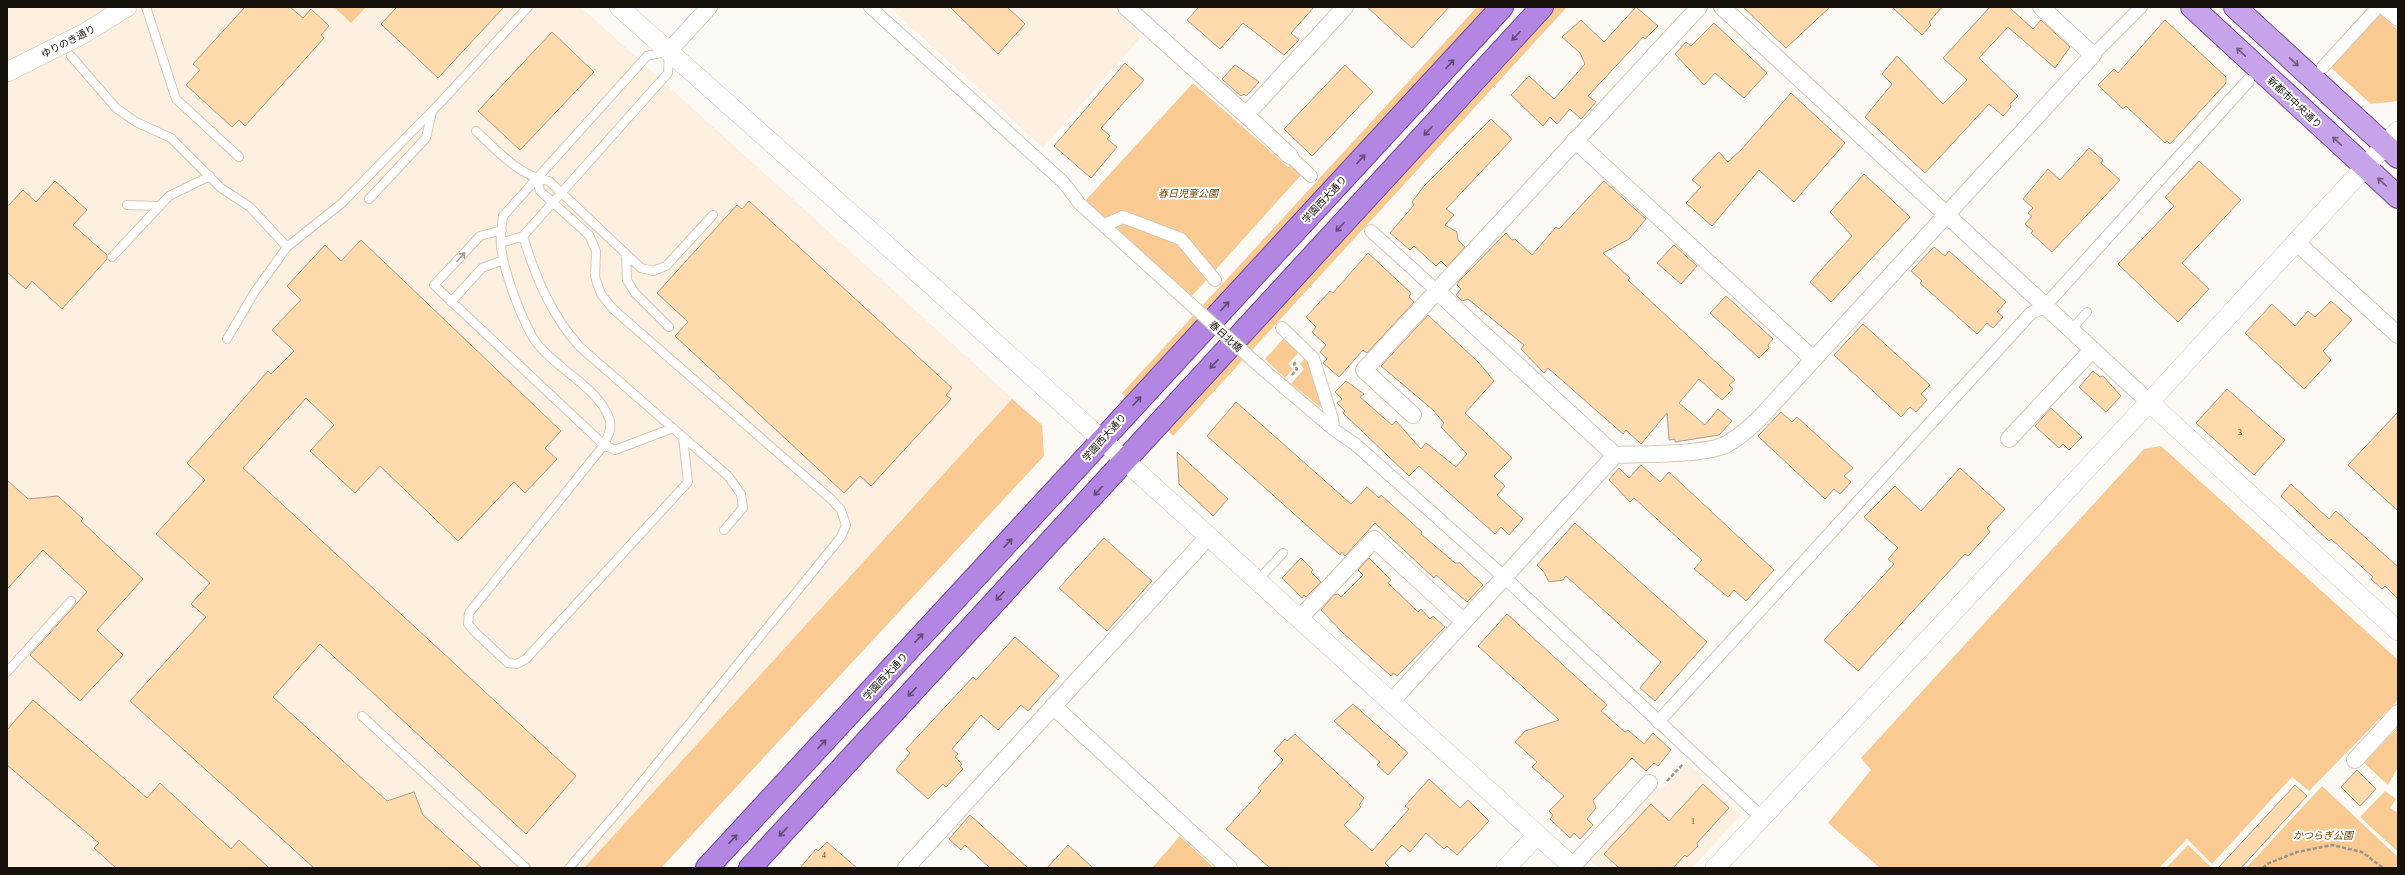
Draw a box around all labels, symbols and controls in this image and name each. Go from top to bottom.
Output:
street label: ゆりのき通り [39,23,97,60]
one-way arrow [1511,31,1521,41]
one-way arrow [2236,48,2246,57]
one-way arrow [2289,57,2299,67]
one-way arrow [1445,59,1454,69]
street label: 新都市中央通り [2265,74,2324,130]
one-way arrow [1424,126,1433,136]
one-way arrow [2332,137,2342,146]
one-way arrow [1356,154,1366,164]
street label: 学園西大通り [1300,174,1349,225]
one-way arrow [2376,178,2387,187]
park label: 春日児童公園 [1158,188,1220,199]
one-way arrow [1335,222,1345,232]
one-way arrow [456,252,465,262]
one-way arrow [1220,301,1230,311]
street label: 春日北橋 [1207,319,1244,354]
one-way arrow [1210,359,1219,369]
one-way arrow [1132,396,1142,406]
street label: 学園西大通り [1080,411,1129,463]
house number: 3 [2238,428,2242,437]
one-way arrow [1094,485,1103,495]
one-way arrow [1003,538,1013,548]
one-way arrow [996,591,1005,602]
one-way arrow [915,633,924,644]
street label: 学園西大通り [861,651,910,702]
one-way arrow [907,687,917,697]
one-way arrow [817,739,826,749]
house number: 1 [1691,817,1695,826]
one-way arrow [779,827,788,837]
park label: かつらぎ公園 [2293,830,2355,841]
one-way arrow [728,835,737,845]
house number: 4 [822,851,826,860]

